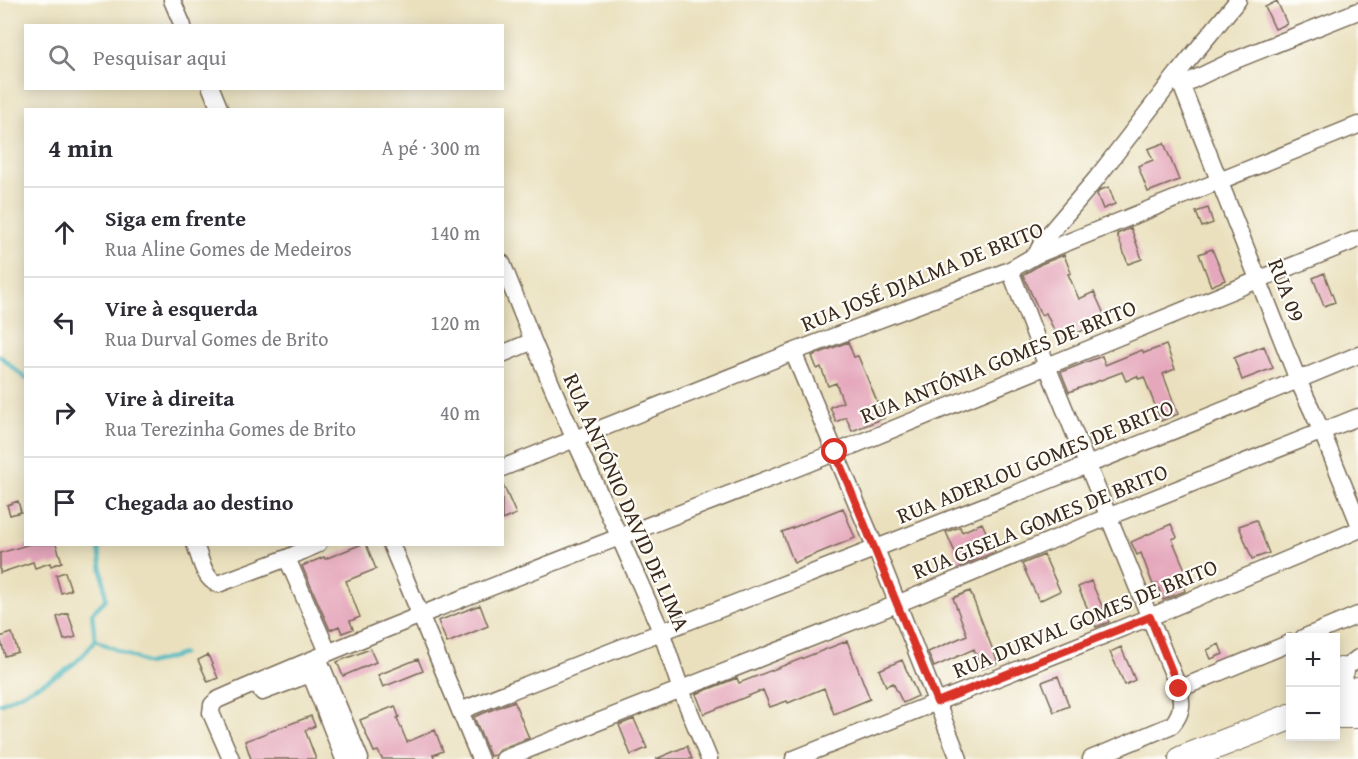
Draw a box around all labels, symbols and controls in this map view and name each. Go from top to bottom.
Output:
search box [24,24,504,90]
icon: search [45,41,78,74]
text: Pesquisar aqui [93,41,227,73]
text: 4 min [48,128,113,167]
text: A pé · 300 m [382,133,480,162]
text: Siga em frente [105,202,246,234]
street label: RUA JOSÉ DJALMA DE BRITO [796,213,1048,339]
icon: ahead [48,216,81,249]
text: 140 m [430,218,480,247]
text: Rua Aline Gomes de Medeiros [105,234,352,263]
street label: RUA 09 [1260,254,1314,326]
street label: RUA ANTÓNIA GOMES DE BRITO [855,291,1141,431]
text: Vire à esquerda [105,292,258,324]
icon: left [48,306,81,339]
text: 120 m [430,308,480,337]
text: Rua Durval Gomes de Brito [105,324,328,353]
street label: RUA ANTÓNIO DAVID DE LIMA [556,368,699,637]
text: Vire à direita [105,382,235,414]
street label: RUA ADERLOU GOMES DE BRITO [892,391,1178,531]
icon: right [48,396,81,429]
text: 40 m [440,398,480,427]
text: Rua Terezinha Gomes de Brito [105,414,356,443]
route start [821,438,847,464]
street label: RUA GISELA GOMES DE BRITO [908,455,1172,587]
icon: arrive [48,486,81,519]
text: Chegada ao destino [105,486,293,518]
street label: RUA DURVAL GOMES DE BRITO [948,550,1222,686]
map controls [1286,633,1340,741]
button: + [1286,633,1340,687]
route end [1165,675,1191,701]
button: − [1286,687,1340,741]

